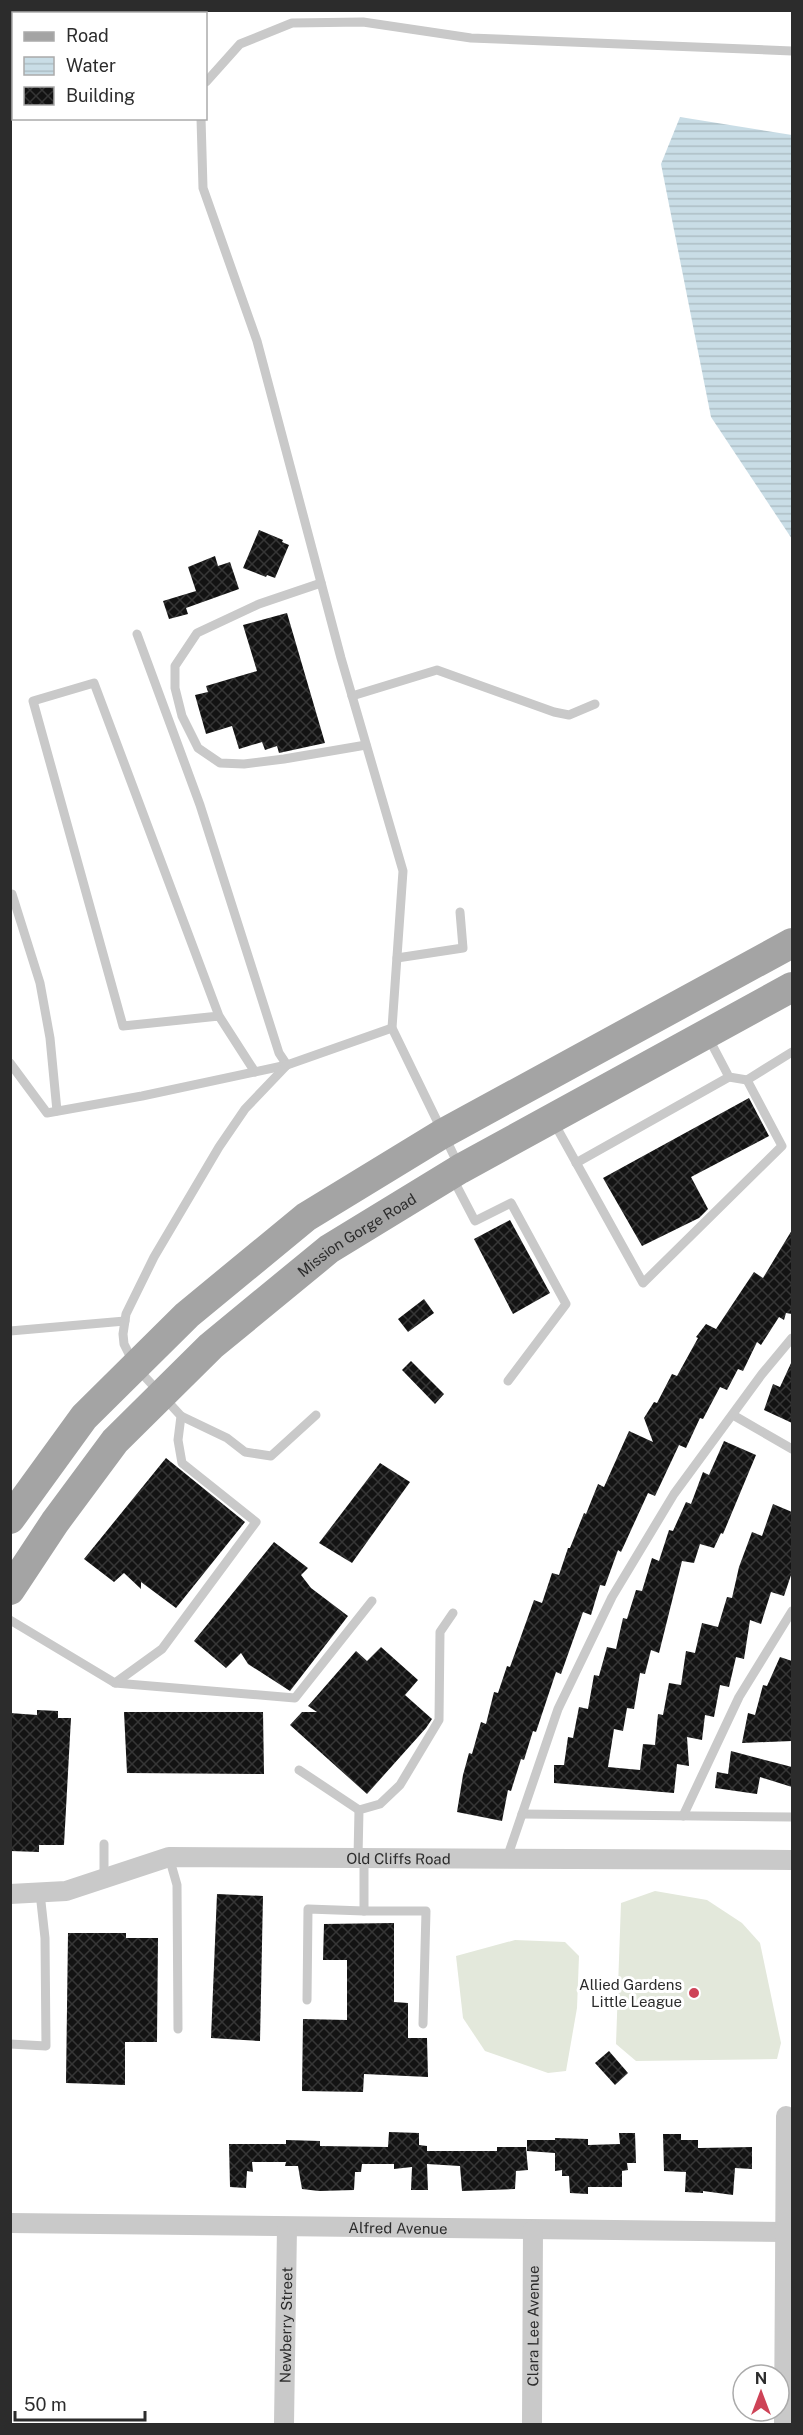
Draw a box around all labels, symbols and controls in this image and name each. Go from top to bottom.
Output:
legend [12,12,207,120]
text: Road [66,25,109,46]
text: Water [66,55,116,76]
text: Building [66,85,135,106]
street label: Mission Gorge Road [294,1190,419,1280]
street label: Old Cliffs Road [346,1849,451,1867]
place label: Allied Gardens Little League [579,1976,682,2010]
marker: Allied Gardens Little League [687,1986,701,2000]
street label: Alfred Avenue [348,2218,448,2237]
street label: Clara Lee Avenue [524,2265,541,2387]
street label: Newberry Street [276,2267,295,2383]
north arrow [731,2363,791,2423]
text: N [755,2369,767,2388]
scale bar [15,2384,146,2422]
text: 50 m [24,2394,67,2415]

